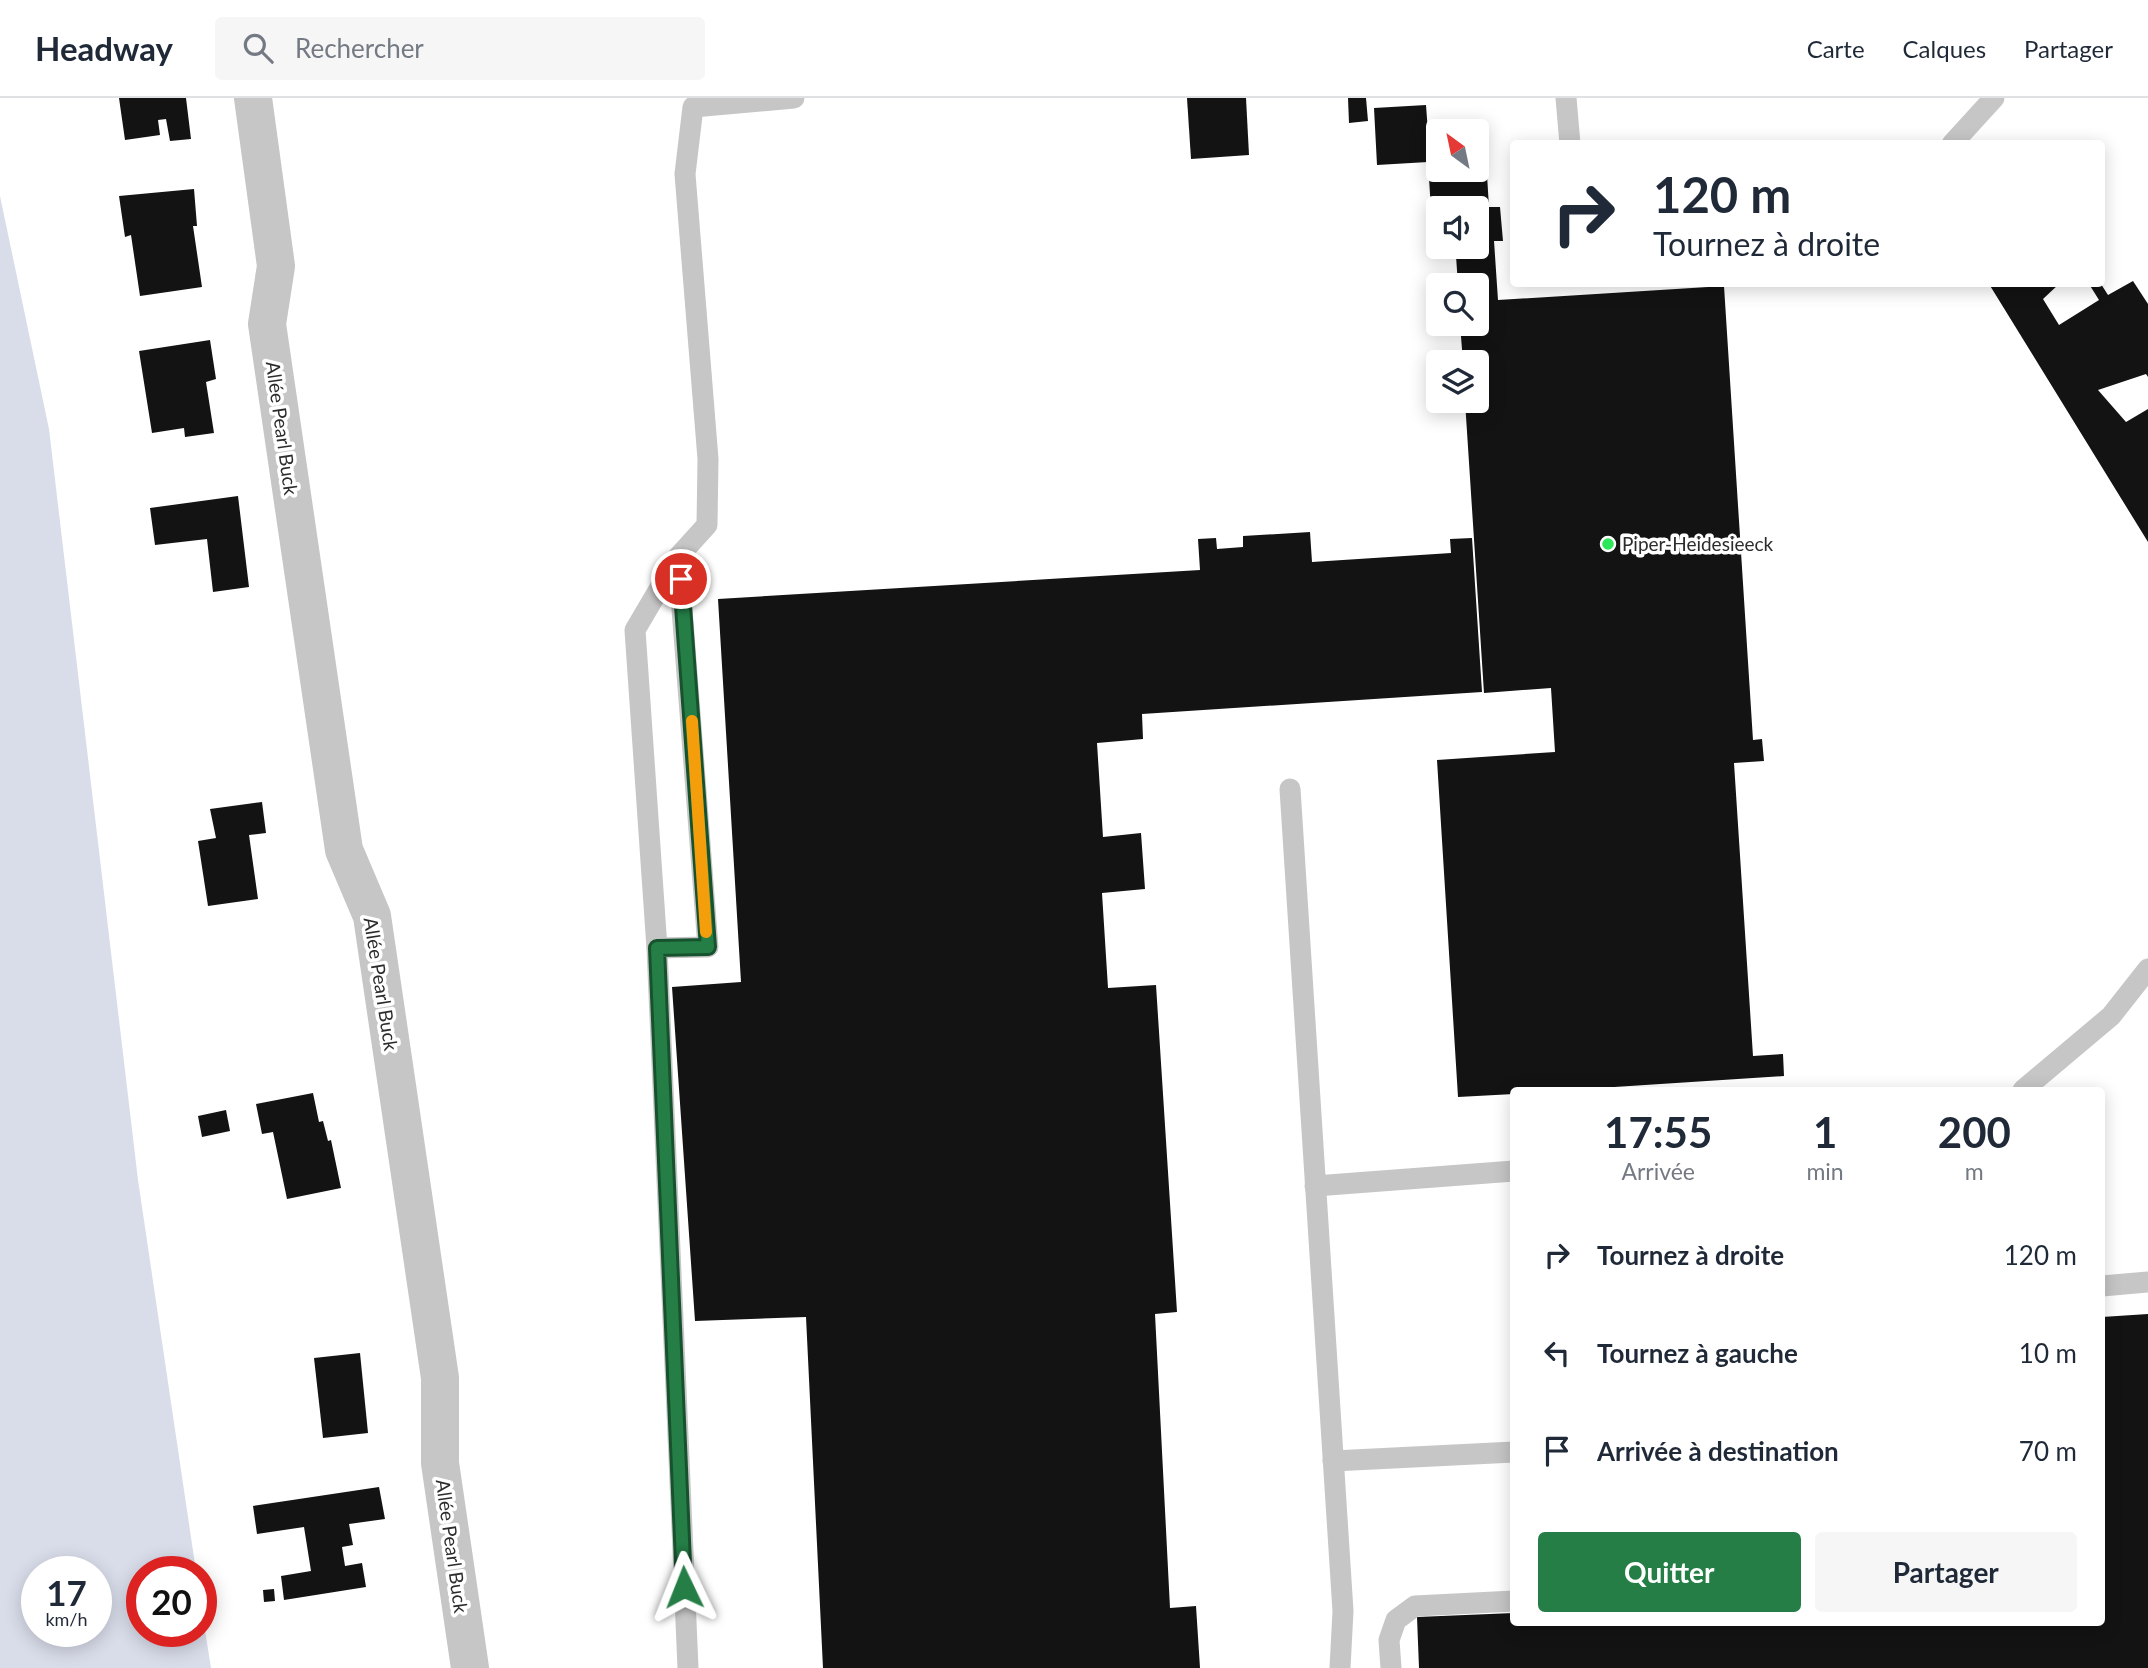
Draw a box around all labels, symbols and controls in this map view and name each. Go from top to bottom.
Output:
search box [215,17,705,80]
text: Headway [35,28,173,68]
icon: search [239,29,277,67]
text: Rechercher [295,32,424,64]
text: Carte [1807,34,1865,63]
text: Calques [1903,34,1986,63]
text: Partager [2024,34,2113,63]
north arrow [1426,119,1489,182]
map controls [1426,119,1489,413]
text: 120 m [1653,165,1791,223]
icon: right [1538,168,1629,259]
button: sound [1426,196,1489,259]
text: Tournez à droite [1653,224,1880,263]
button: search [1426,273,1489,336]
button: layers [1426,350,1489,413]
street label: Allée Pearl Buck [262,360,303,497]
place label: Piper-Heidesieeck [1622,532,1774,555]
marker: Piper-Heidesieeck [1600,536,1616,552]
pin [651,549,711,609]
icon: arrive [662,560,700,598]
street label: Allée Pearl Buck [360,916,403,1053]
text: 17:55 [1604,1107,1712,1157]
text: 1 [1813,1107,1837,1157]
text: 200 [1938,1107,2011,1157]
text: Arrivée [1621,1157,1695,1185]
text: min [1806,1157,1844,1185]
text: m [1965,1157,1984,1185]
icon: right [1538,1236,1576,1274]
text: Tournez à droite [1597,1239,1784,1271]
text: 120 m [2004,1239,2077,1271]
icon: left [1538,1334,1576,1372]
text: Tournez à gauche [1597,1337,1798,1369]
text: 10 m [2019,1337,2077,1369]
icon: arrive [1538,1432,1576,1470]
text: Arrivée à destination [1597,1435,1839,1467]
text: 70 m [2019,1435,2077,1467]
street label: Allée Pearl Buck [432,1478,473,1615]
button: Quitter [1538,1532,1801,1612]
button: Partager [1815,1532,2077,1612]
position arrow [647,1550,721,1624]
speed limit sign: 20 [126,1556,217,1647]
text: 17 [46,1571,87,1613]
text: km/h [45,1608,88,1630]

